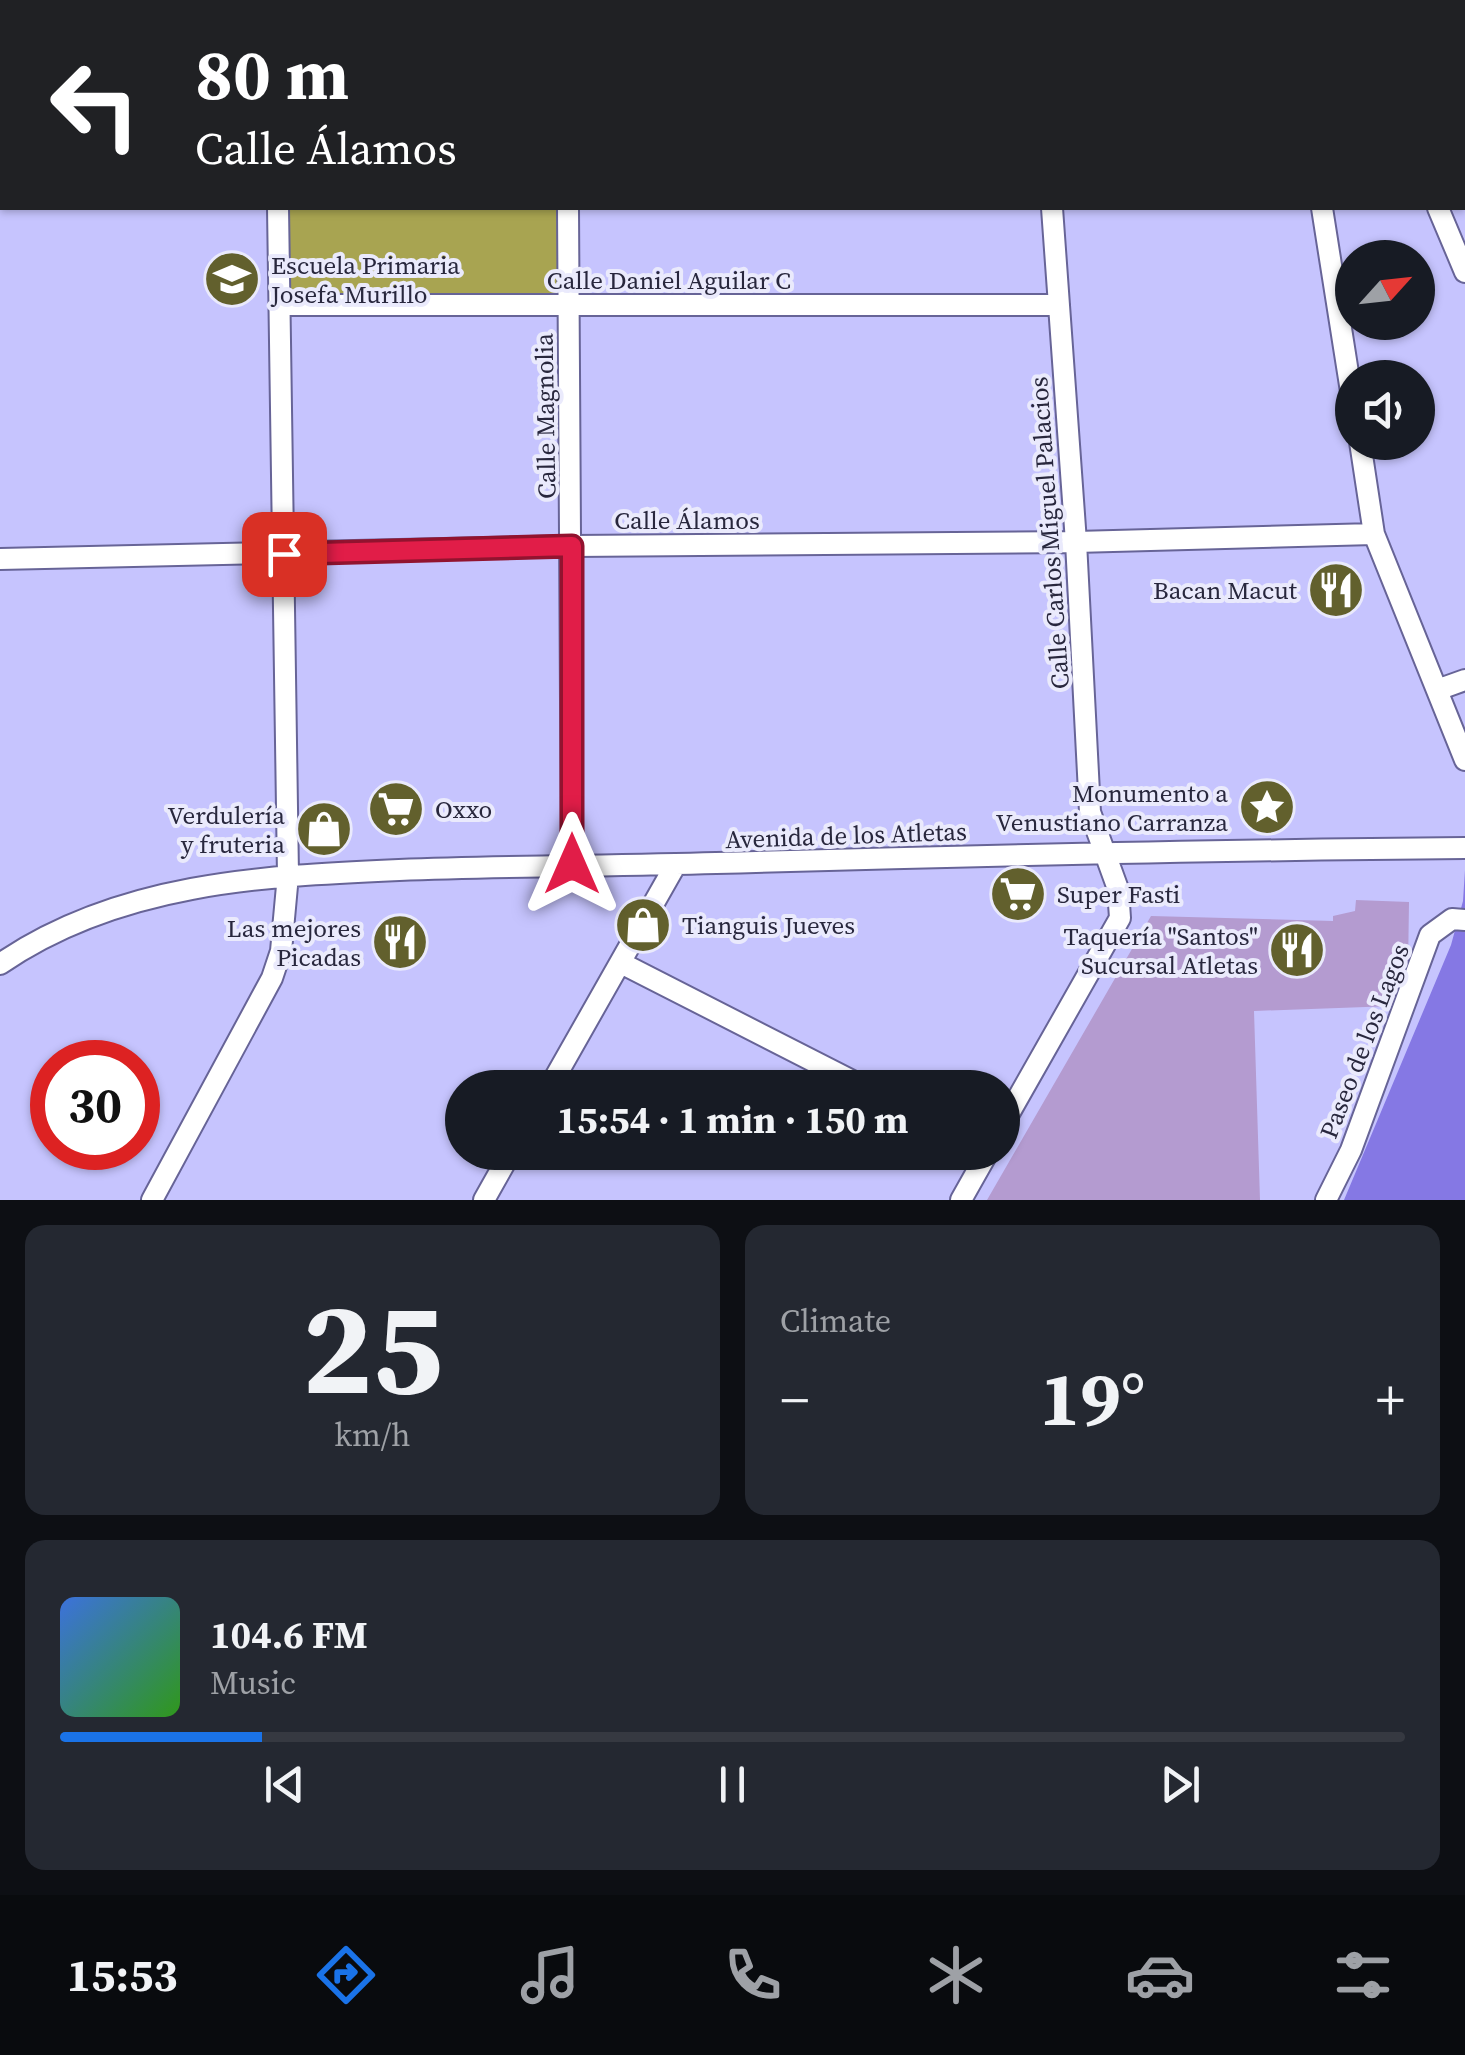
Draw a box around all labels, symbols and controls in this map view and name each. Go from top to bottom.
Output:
text: 80 m [195,26,349,122]
icon: left [30,40,160,170]
text: Calle Álamos [195,117,457,179]
north arrow [1335,240,1435,340]
map controls [1335,240,1435,460]
place label: Escuela Primaria Josefa Murillo [270,248,460,311]
school or university icon: Escuela Primaria Josefa Murillo [202,249,262,309]
street label: Calle Daniel Aguilar C [547,263,791,297]
street label: Calle Magnolia [527,333,563,499]
button: sound [1335,360,1435,460]
street label: Calle Carlos Miguel Palacios [1021,376,1077,690]
street label: Calle Álamos [614,503,760,537]
pin [242,512,327,597]
icon: arrive [257,527,312,582]
restaurant icon: Bacan Macut [1306,560,1366,620]
place label: Bacan Macut [1153,573,1298,607]
place label: Monumento a Venustiano Carranza [996,776,1228,839]
place icon: Monumento a Venustiano Carranza [1237,777,1297,837]
supermarket icon: Oxxo [366,779,426,839]
place label: Oxxo [435,792,492,826]
place label: Verdulería y fruteria [167,798,285,861]
shop icon: Verdulería y fruteria [294,799,354,859]
position arrow [520,812,624,916]
street label: Avenida de los Atletas [725,814,967,856]
supermarket icon: Super Fasti [988,864,1048,924]
place label: Super Fasti [1057,877,1180,911]
shop icon: Tianguis Jueves [613,895,673,955]
place label: Tianguis Jueves [682,908,855,942]
place label: Las mejores Picadas [227,911,361,974]
restaurant icon: Las mejores Picadas [370,912,430,972]
place label: Taquería "Santos" Sucursal Atletas [1063,919,1258,982]
restaurant icon: Taquería "Santos" Sucursal Atletas [1267,920,1327,980]
street label: Paseo de los Lagos [1311,939,1417,1143]
speed limit sign: 30 [30,1040,160,1170]
text: 15:54 · 1 min · 150 m [556,1094,909,1146]
text: 25 [302,1258,443,1437]
text: Climate [780,1299,891,1343]
text: 19° [1040,1347,1145,1450]
text: − [780,1362,809,1437]
text: + [1376,1362,1405,1437]
text: km/h [334,1413,411,1457]
text: 104.6 FM [210,1609,368,1661]
text: Music [210,1661,296,1705]
icon: previous [257,1757,312,1812]
icon: pause [705,1757,760,1812]
icon: next [1153,1757,1208,1812]
icon: directions [311,1940,381,2010]
icon: music [515,1940,585,2010]
icon: phone [718,1940,788,2010]
icon: climate [921,1940,991,2010]
icon: car [1125,1940,1195,2010]
icon: filters [1328,1940,1398,2010]
text: 15:53 [67,1944,178,2006]

